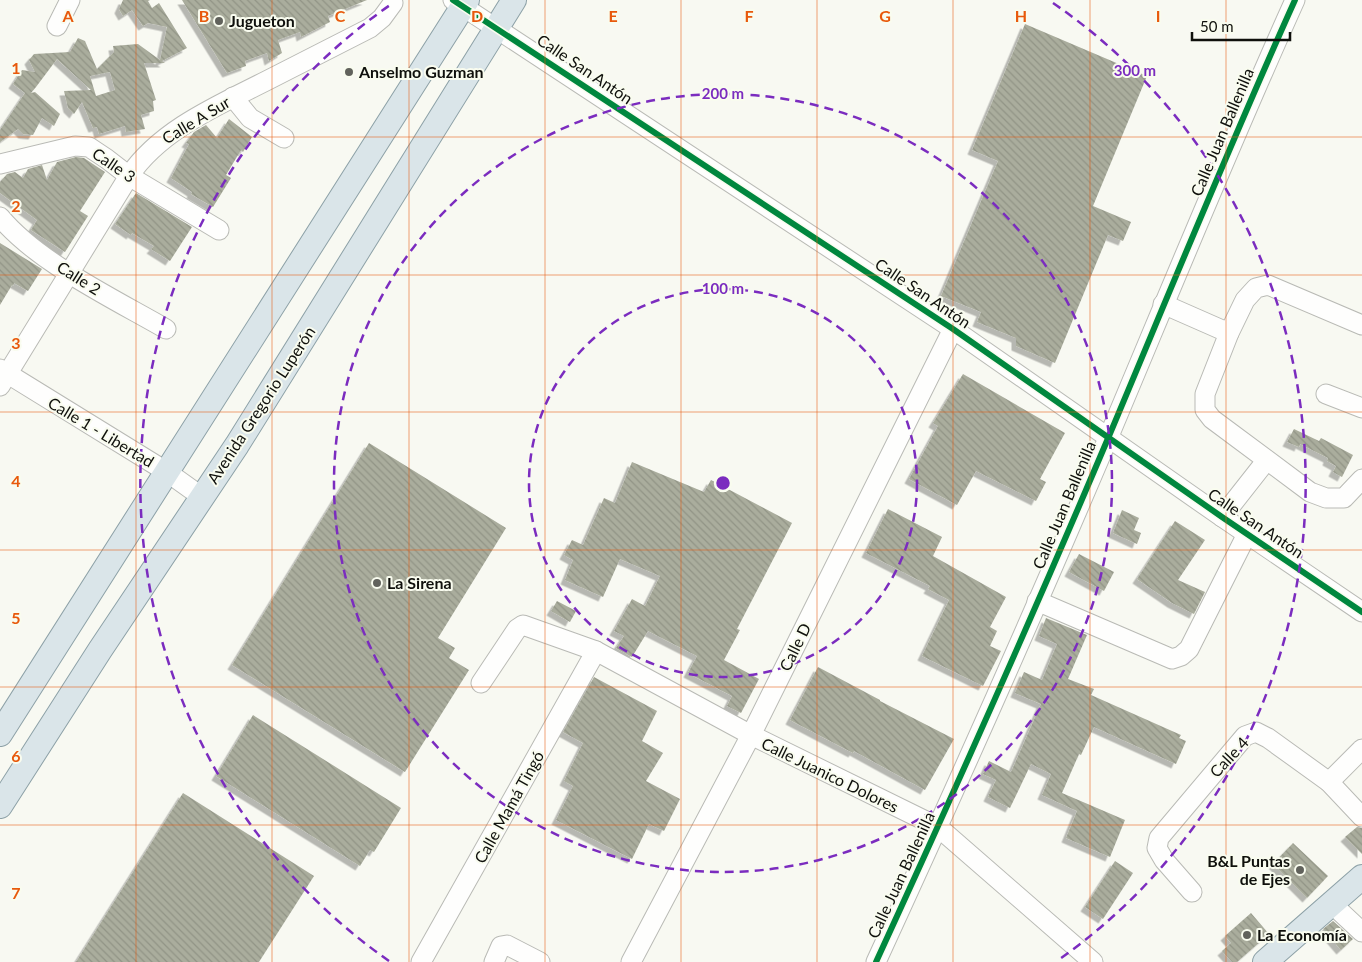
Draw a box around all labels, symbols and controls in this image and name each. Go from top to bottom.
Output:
text: A [61,6,74,25]
text: B [199,6,209,25]
text: C [335,6,346,25]
text: D [471,6,483,25]
text: E [608,6,618,25]
text: F [744,6,754,25]
text: G [879,6,891,25]
text: H [1015,6,1027,25]
text: I [1156,6,1160,25]
scale bar [1192,10,1290,42]
place label: Jugueton [229,11,295,30]
marker: Jugueton [213,15,225,27]
text: 50 m [1200,17,1234,35]
street label: Calle San Antón [534,30,637,108]
text: 1 [11,58,21,77]
text: 300 m [1114,61,1156,79]
place label: Anselmo Guzman [358,62,484,81]
street label: Calle Juan Ballenilla [1186,65,1257,199]
marker: Anselmo Guzman [343,66,355,78]
text: 200 m [702,84,744,102]
street label: Calle A Sur [158,92,233,147]
street label: Calle 3 [89,143,139,186]
text: 2 [11,196,21,215]
street label: Calle San Antón [872,254,975,332]
street label: Calle 2 [54,257,105,298]
text: 100 m [702,279,744,297]
street label: Avenida Gregorio Luperón [203,323,319,487]
text: 3 [11,333,21,352]
street label: Calle 1 - Libertad [45,393,158,471]
street label: Calle Juan Ballenilla [1028,438,1099,572]
text: 4 [11,471,21,490]
centre of rings [714,474,732,492]
street label: Calle San Antón [1205,484,1308,562]
place label: La Sirena [387,573,452,592]
marker: La Sirena [371,577,383,589]
text: 5 [11,608,21,627]
street label: Calle D [775,620,814,674]
street label: Calle Juanico Dolores [759,733,902,816]
street label: Calle 4 [1205,733,1252,781]
text: 6 [11,746,21,765]
street label: Calle Mamá Tingó [470,747,547,866]
street label: Calle Juan Ballenilla [863,809,938,941]
place label: B&L Puntas de Ejes [1207,851,1290,888]
marker: B&L Puntas de Ejes [1294,864,1306,876]
text: 7 [11,883,21,902]
place label: La Economía [1257,925,1347,944]
marker: La Economía [1241,929,1253,941]

